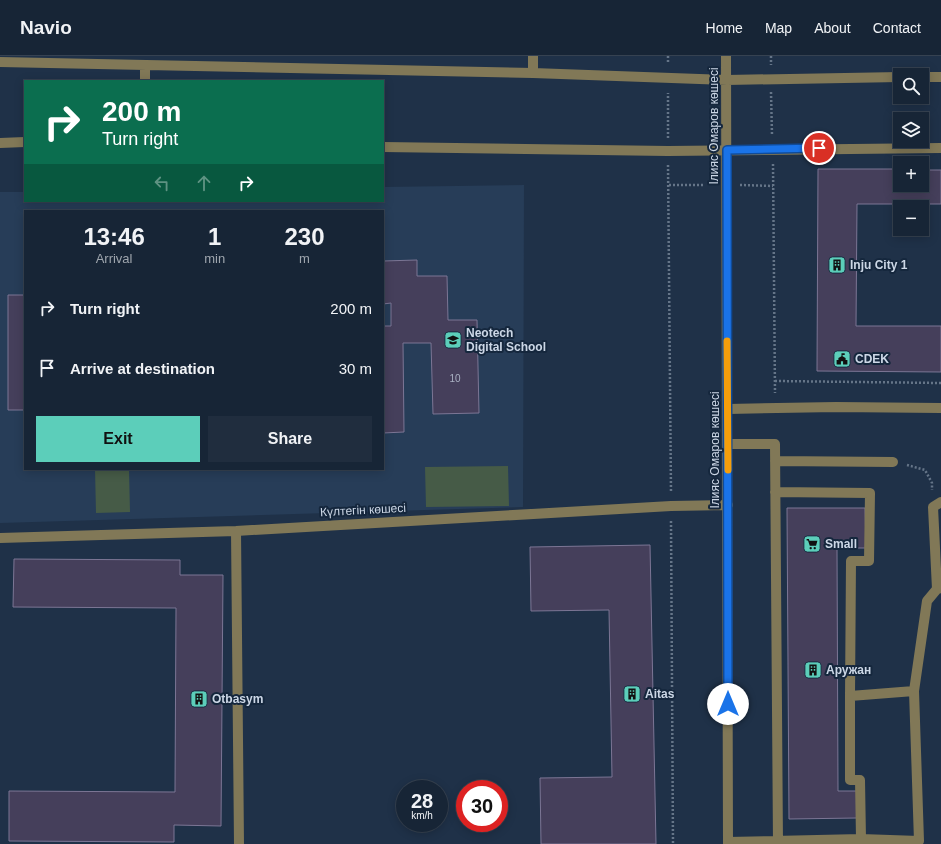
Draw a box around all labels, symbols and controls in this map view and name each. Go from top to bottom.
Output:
text: Navio [20,17,72,38]
text: Home [706,20,743,36]
text: Map [765,20,792,36]
text: About [814,20,851,36]
text: Contact [873,20,921,36]
street label: Ілияс Омаров көшесі [707,67,721,185]
map controls [893,68,929,236]
button: search [893,68,929,104]
icon: right [36,96,88,148]
text: 200 m [102,96,181,127]
button: layers [893,112,929,148]
text: Turn right [102,129,178,149]
pin [802,131,836,165]
icon: arrive [808,137,830,159]
button: + [893,156,929,192]
icon: left [151,172,173,194]
icon: ahead [193,172,215,194]
icon: right [235,172,257,194]
button: − [893,200,929,236]
text: 13:46 [83,223,145,250]
text: 1 [208,223,221,250]
text: 230 [285,223,325,250]
text: Arrival [96,251,133,266]
text: min [204,251,225,266]
text: m [299,251,310,266]
building icon: Inju City 1 [827,255,847,275]
place label: Inju City 1 [850,258,908,272]
icon: right [36,297,58,319]
text: Turn right [70,300,140,317]
text: 200 m [330,300,372,317]
place label: Neotech Digital School [466,326,546,354]
school or university icon: Neotech Digital School [443,330,463,350]
public building icon: CDEK [832,349,852,369]
place label: CDEK [855,352,889,366]
icon: arrive [36,357,58,379]
text: Arrive at destination [70,360,215,377]
text: 30 m [339,360,372,377]
house number: 10 [449,373,461,384]
street label: Ілияс Омаров көшесі [708,391,722,509]
button: Exit [36,416,200,462]
button: Share [208,416,372,462]
street label: Күлтегін көшесі [320,501,406,519]
supermarket icon: Small [802,534,822,554]
place label: Small [825,537,857,551]
building icon: Аружан [803,660,823,680]
place label: Аружан [826,663,871,677]
position arrow [707,683,749,725]
building icon: Aitas [622,684,642,704]
place label: Aitas [645,687,675,701]
building icon: Otbasym [189,689,209,709]
place label: Otbasym [212,692,263,706]
speed limit sign: 30 [456,780,508,832]
text: 28 [411,790,433,812]
text: km/h [411,810,433,821]

